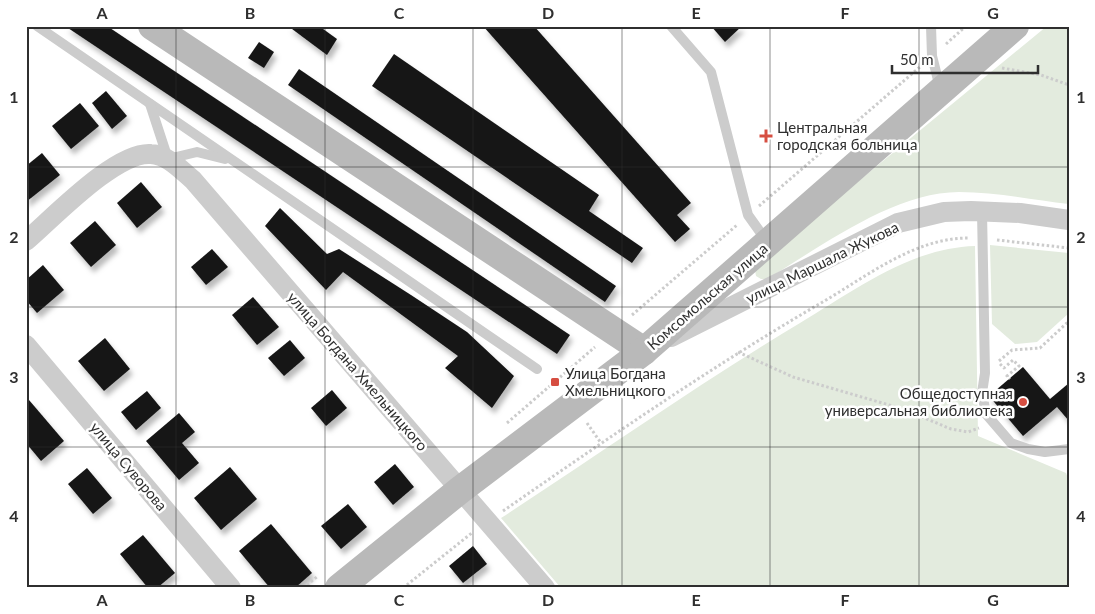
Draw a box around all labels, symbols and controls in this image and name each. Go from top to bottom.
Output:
text: A [95,3,108,22]
text: B [245,3,255,22]
text: C [394,3,405,22]
text: D [542,3,554,22]
text: E [691,3,701,22]
text: F [840,3,850,22]
text: G [987,3,999,22]
scale bar [892,42,1039,74]
text: 50 m [900,50,934,68]
text: 1 [9,87,19,106]
text: 1 [1076,87,1086,106]
place label: Центральная городская больница [777,118,917,153]
marker: Центральная городская больница [759,129,773,143]
street label: улица Маршала Жукова [743,217,901,307]
text: 2 [9,227,19,246]
text: 2 [1076,227,1086,246]
street label: Комсомольская улица [643,239,771,353]
street label: улица Богдана Хмельницкого [284,288,432,454]
place label: Улица Богдана Хмельницкого [565,364,666,399]
text: 3 [9,367,19,386]
text: 3 [1076,367,1086,386]
marker: Улица Богдана Хмельницкого [549,376,561,388]
place label: Общедоступная универсальная библиотека [825,384,1013,419]
marker: Общедоступная универсальная библиотека [1017,396,1029,408]
street label: улица Суворова [87,418,171,514]
text: 4 [9,506,19,525]
text: 4 [1076,506,1086,525]
text: A [95,590,108,609]
text: B [245,590,255,609]
text: C [394,590,405,609]
text: D [542,590,554,609]
text: E [691,590,701,609]
text: F [840,590,850,609]
text: G [987,590,999,609]

